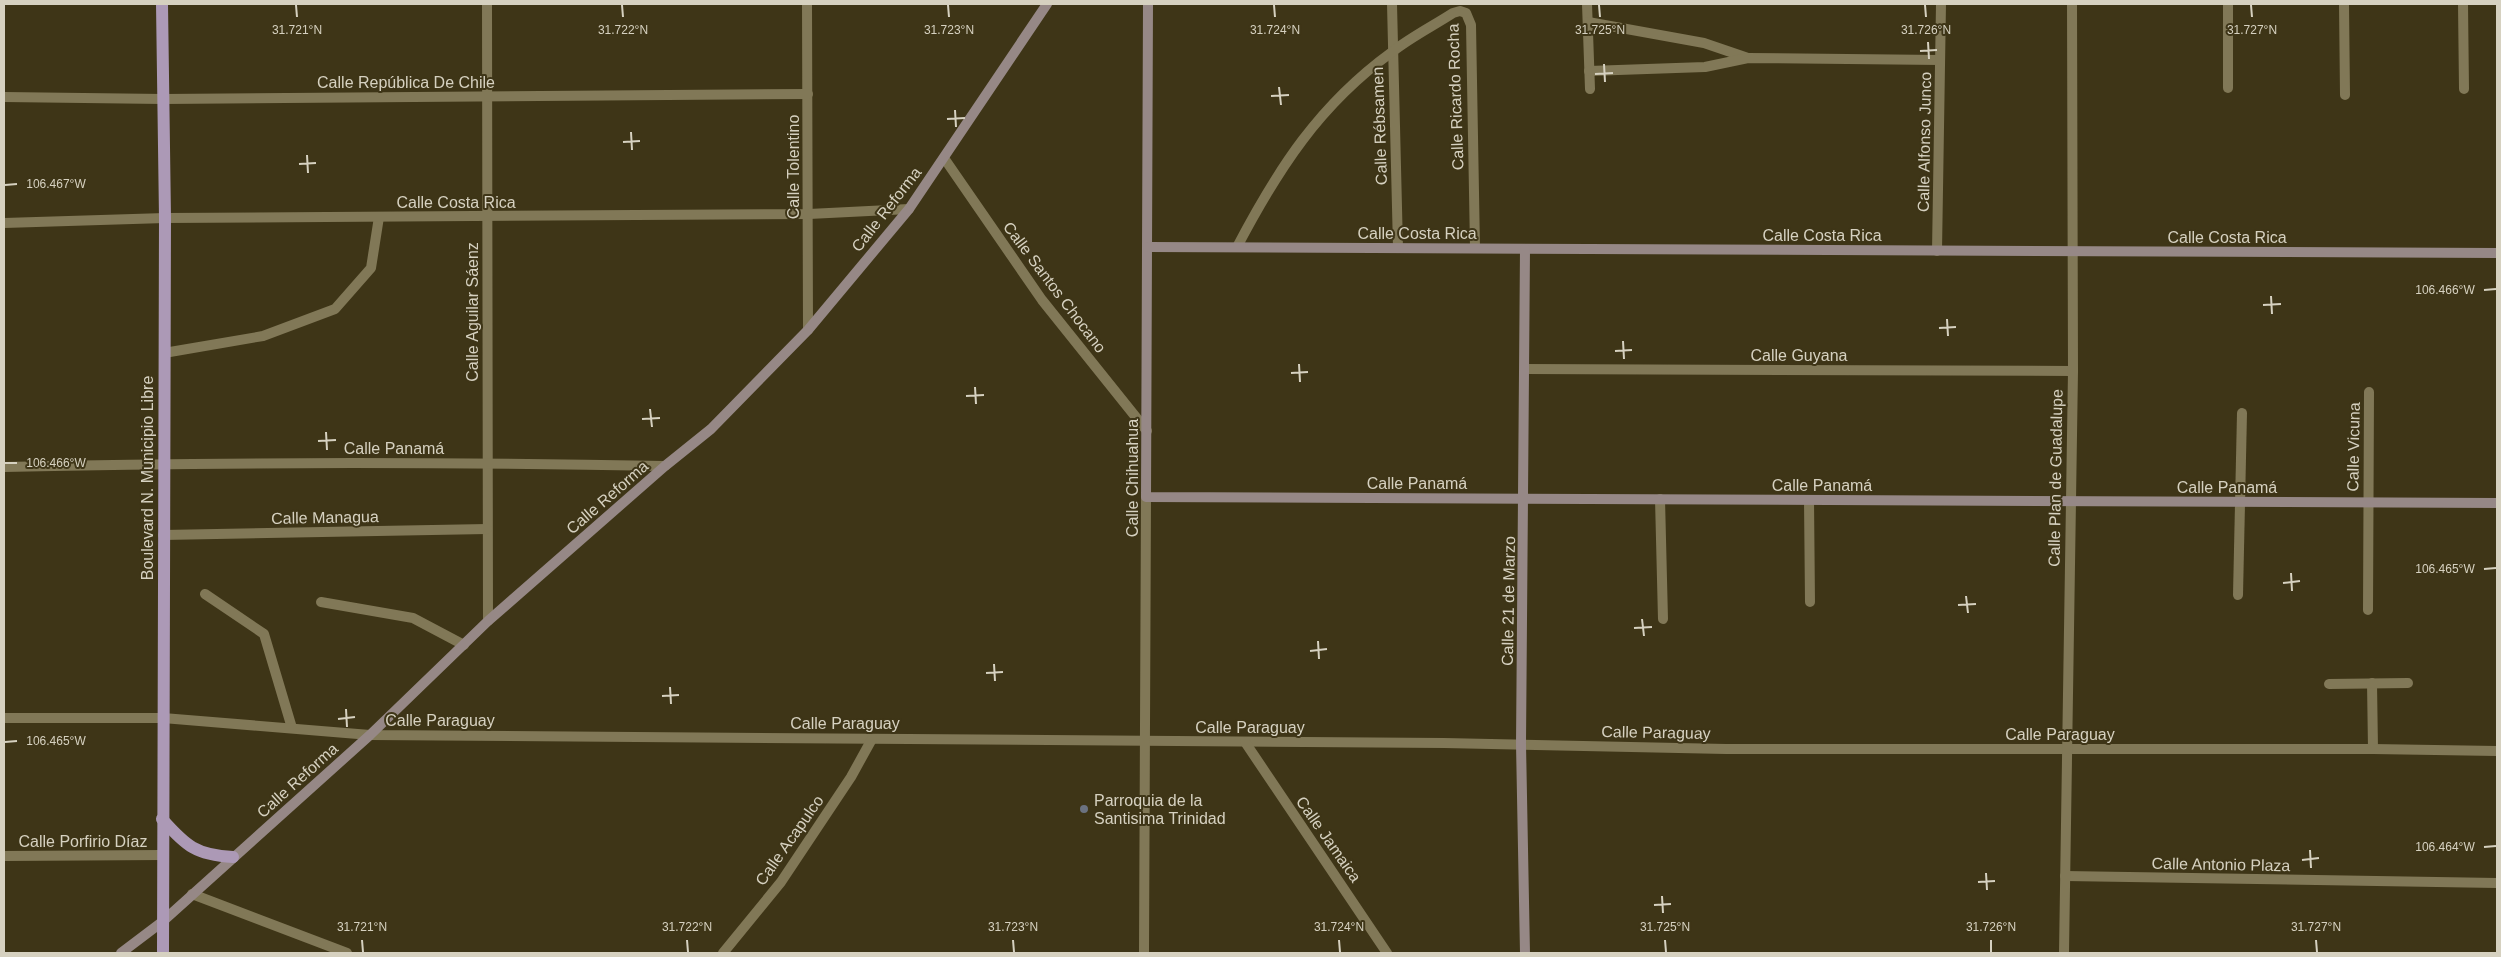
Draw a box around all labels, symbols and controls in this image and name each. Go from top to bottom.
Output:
text: 31.721°N [272,23,322,37]
text: 31.722°N [598,23,648,37]
text: 31.723°N [924,23,974,37]
text: 31.724°N [1250,23,1300,37]
street label: Calle Ricardo Rocha [1444,23,1467,171]
text: 31.725°N [1575,23,1625,37]
text: 31.726°N [1901,23,1951,37]
text: 31.727°N [2227,23,2277,37]
street label: Calle Rébsamen [1369,67,1390,185]
street label: Calle Alfonso Junco [1915,72,1934,212]
street label: Calle República De Chile [317,74,495,91]
street label: Calle Tolentino [785,115,802,219]
street label: Calle Reforma [848,164,925,255]
text: 106.467°W [26,177,86,191]
street label: Calle Costa Rica [396,194,516,211]
street label: Calle Santos Chocano [1000,219,1109,356]
street label: Calle Costa Rica [1357,225,1477,242]
street label: Calle Costa Rica [1762,227,1882,244]
street label: Calle Costa Rica [2167,229,2287,246]
street label: Calle Aguilar Sáenz [464,242,481,382]
text: 106.466°W [2415,283,2475,297]
street label: Calle Guyana [1751,347,1848,364]
street label: Boulevard N. Municipio Libre [139,376,156,580]
street label: Calle Plan de Guadalupe [2045,389,2066,567]
street label: Calle Vicuna [2344,402,2363,492]
street label: Calle Chihuahua [1124,419,1141,537]
street label: Calle Panamá [344,440,444,457]
text: 106.466°W [26,456,86,470]
street label: Calle Reforma [563,457,652,537]
street label: Calle Panamá [1367,475,1467,492]
street label: Calle Panamá [1772,477,1872,494]
street label: Calle Panamá [2177,479,2277,496]
street label: Calle Managua [271,508,379,527]
street label: Calle 21 de Marzo [1499,536,1518,666]
text: 106.465°W [2415,562,2475,576]
street label: Calle Paraguay [385,712,495,729]
street label: Calle Paraguay [790,715,900,732]
street label: Calle Paraguay [1195,719,1305,736]
street label: Calle Paraguay [1601,723,1711,742]
street label: Calle Paraguay [2005,726,2115,743]
text: 106.465°W [26,734,86,748]
street label: Calle Reforma [254,740,341,821]
street label: Calle Acapulco [752,792,827,889]
place label: Parroquia de la Santisima Trinidad [1094,792,1226,827]
street label: Calle Jamaica [1293,793,1364,885]
marker: Parroquia de la Santisima Trinidad [1078,803,1090,815]
street label: Calle Porfirio Díaz [19,833,147,850]
text: 106.464°W [2415,840,2475,854]
street label: Calle Antonio Plaza [2151,855,2291,874]
text: 31.721°N [337,920,387,934]
text: 31.722°N [662,920,712,934]
text: 31.723°N [988,920,1038,934]
text: 31.724°N [1314,920,1364,934]
text: 31.725°N [1640,920,1690,934]
text: 31.726°N [1966,920,2016,934]
text: 31.727°N [2291,920,2341,934]

